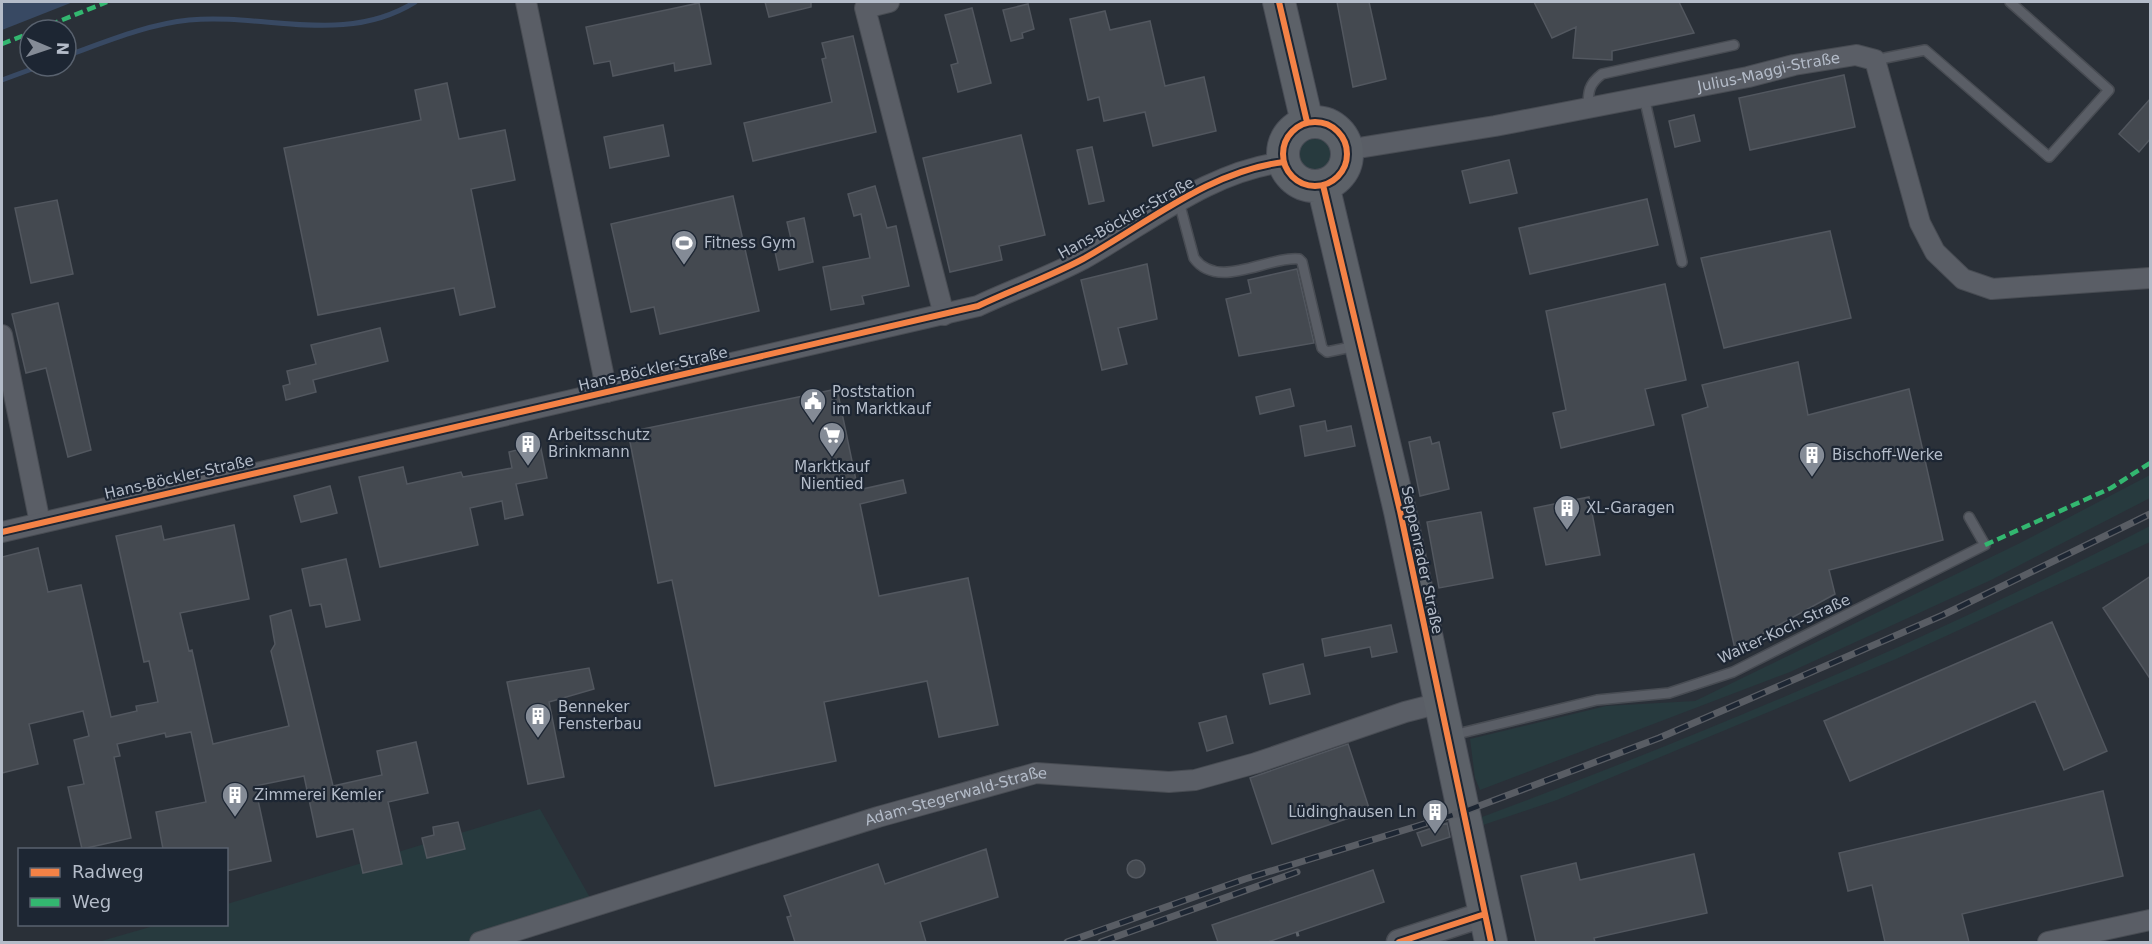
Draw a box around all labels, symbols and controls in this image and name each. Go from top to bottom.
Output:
north arrow [18,18,78,78]
text: N [53,41,72,56]
street label: Julius-Maggi-Straße [1695,49,1841,96]
street label: Hans-Böckler-Straße [1055,173,1197,263]
sports icon: Fitness Gym [669,228,699,266]
place label: Fitness Gym [704,234,796,252]
street label: Hans-Böckler-Straße [577,343,729,395]
place label: Poststation im Marktkauf [832,383,932,418]
public building icon: Poststation im Marktkauf [798,386,828,424]
supermarket icon: Marktkauf Nientied [817,420,847,458]
place label: Arbeitsschutz Brinkmann [548,426,650,461]
building icon: Arbeitsschutz Brinkmann [513,429,543,467]
building icon: Bischoff-Werke [1797,440,1827,478]
place label: Bischoff-Werke [1832,446,1943,464]
street label: Hans-Böckler-Straße [103,451,255,503]
place label: Marktkauf Nientied [794,458,870,493]
street label: Seppenrader Straße [1397,484,1447,636]
building icon: XL-Garagen [1552,493,1582,531]
place label: XL-Garagen [1586,499,1675,517]
street label: Walter-Koch-Straße [1715,590,1853,668]
place label: Benneker Fensterbau [558,698,642,733]
building icon: Benneker Fensterbau [523,701,553,739]
street label: Adam-Stegerwald-Straße [863,764,1048,830]
building icon: Zimmerei Kemler [220,780,250,818]
place label: Zimmerei Kemler [254,786,384,804]
building icon: Lüdinghausen Ln [1420,797,1450,835]
place label: Lüdinghausen Ln [1288,803,1416,821]
legend [18,848,228,926]
text: Radweg [72,861,144,882]
text: Weg [72,891,111,912]

